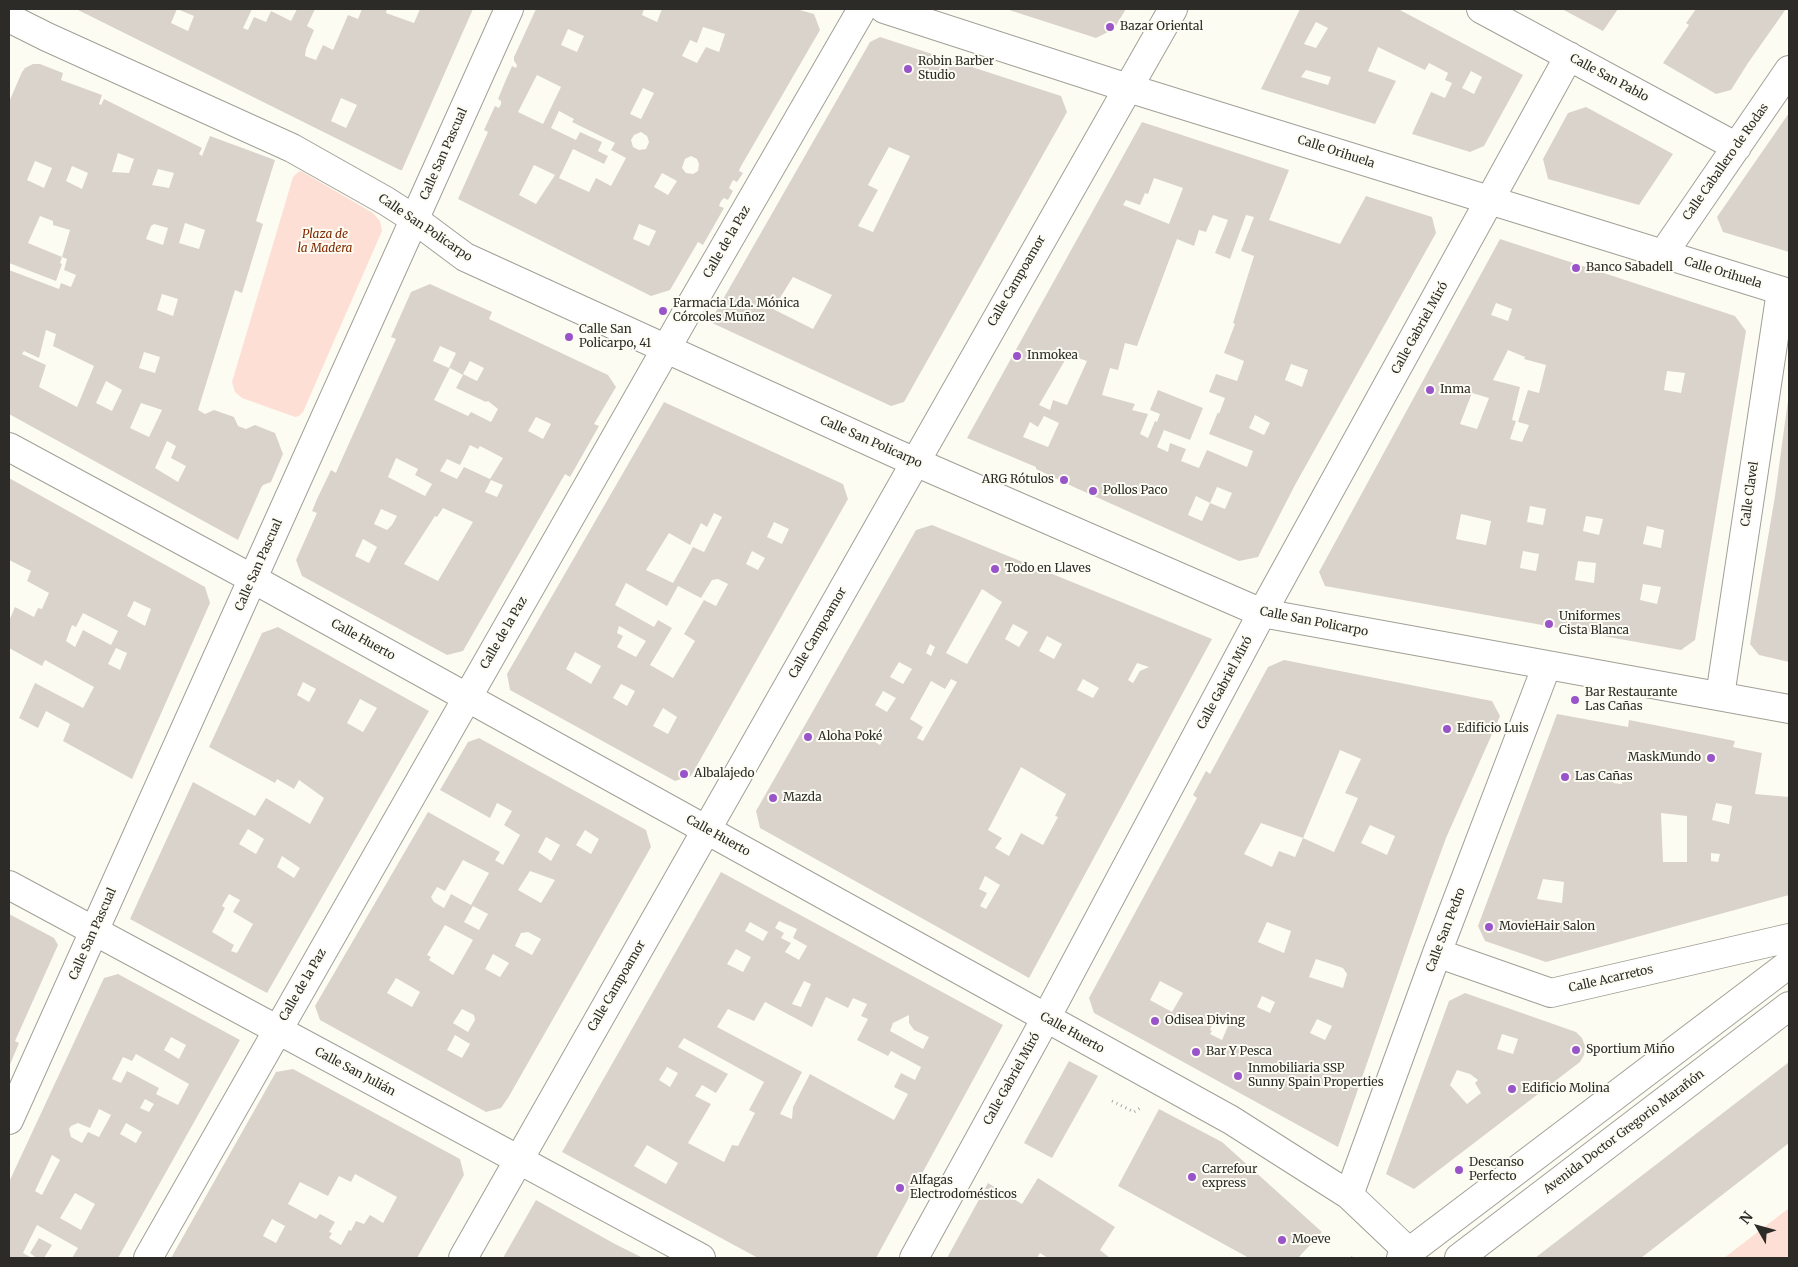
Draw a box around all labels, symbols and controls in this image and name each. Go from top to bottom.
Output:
place label: Bazar Oriental [1120,20,1203,34]
marker: Bazar Oriental [1104,21,1116,33]
street label: Calle San Pablo [1567,51,1651,105]
place label: Robin Barber Studio [918,55,994,83]
marker: Robin Barber Studio [902,63,914,75]
street label: Calle Caballero de Rodas [1680,101,1772,223]
street label: Calle San Pascual [417,106,471,202]
street label: Calle Orihuela [1296,133,1376,171]
street label: Calle San Policarpo [375,191,475,265]
street label: Calle de la Paz [701,203,753,281]
park label: Plaza de la Madera [298,228,352,256]
street label: Calle Campoamor [985,233,1049,329]
street label: Calle Orihuela [1682,254,1764,292]
place label: Banco Sabadell [1586,261,1673,275]
marker: Banco Sabadell [1570,262,1582,274]
street label: Calle Gabriel Miró [1389,279,1451,377]
place label: Farmacia Lda. Mónica Córcoles Muñoz [673,297,799,325]
marker: Farmacia Lda. Mónica Córcoles Muñoz [657,305,669,317]
place label: Calle San Policarpo, 41 [579,323,651,351]
marker: Calle San Policarpo, 41 [563,331,575,343]
place label: Inmokea [1027,349,1078,363]
marker: Inmokea [1011,350,1023,362]
place label: Inma [1440,383,1471,397]
marker: Inma [1424,384,1436,396]
street label: Calle San Policarpo [818,413,924,471]
street label: Calle Clavel [1738,461,1762,527]
place label: ARG Rótulos [982,473,1054,487]
marker: ARG Rótulos [1058,474,1070,486]
place label: Pollos Paco [1103,484,1168,498]
marker: Pollos Paco [1087,485,1099,497]
street label: Calle San Pascual [232,517,286,613]
place label: Todo en Llaves [1005,562,1091,576]
marker: Todo en Llaves [989,563,1001,575]
street label: Calle Campoamor [786,585,850,681]
street label: Calle de la Paz [478,594,530,672]
street label: Calle San Policarpo [1259,604,1369,640]
place label: Uniformes Cista Blanca [1559,610,1629,638]
street label: Calle Huerto [328,617,398,663]
marker: Uniformes Cista Blanca [1543,618,1555,630]
street label: Calle Gabriel Miró [1194,634,1256,732]
place label: Bar Restaurante Las Cañas [1585,686,1677,714]
marker: Bar Restaurante Las Cañas [1569,694,1581,706]
place label: Edificio Luis [1457,722,1529,736]
marker: Edificio Luis [1441,723,1453,735]
place label: Aloha Poké [818,730,882,744]
marker: Aloha Poké [802,731,814,743]
place label: MaskMundo [1628,751,1701,765]
marker: MaskMundo [1705,752,1717,764]
place label: Albalajedo [694,767,754,781]
marker: Albalajedo [678,768,690,780]
place label: Las Cañas [1575,770,1633,784]
marker: Las Cañas [1559,771,1571,783]
place label: Mazda [783,791,822,805]
marker: Mazda [767,792,779,804]
street label: Calle Huerto [683,813,753,859]
street label: Calle San Pascual [66,886,120,982]
street label: Calle San Pedro [1423,886,1469,974]
place label: MovieHair Salon [1499,920,1595,934]
marker: MovieHair Salon [1483,921,1495,933]
street label: Calle Campoamor [585,938,649,1034]
street label: Calle de la Paz [277,946,329,1024]
street label: Calle Acarretos [1567,962,1655,996]
street label: Calle Huerto [1037,1010,1107,1056]
place label: Odisea Diving [1165,1014,1245,1028]
marker: Odisea Diving [1149,1015,1161,1027]
street label: Calle Gabriel Miró [981,1030,1043,1128]
place label: Sportium Miño [1586,1043,1674,1057]
marker: Sportium Miño [1570,1044,1582,1056]
street label: Calle San Julián [312,1045,398,1099]
place label: Bar Y Pesca [1206,1045,1272,1059]
marker: Bar Y Pesca [1190,1046,1202,1058]
place label: Inmobiliaria SSP Sunny Spain Properties [1248,1062,1384,1090]
street label: Avenida Doctor Gregorio Marañón [1541,1067,1707,1197]
marker: Inmobiliaria SSP Sunny Spain Properties [1232,1070,1244,1082]
place label: Edificio Molina [1522,1082,1610,1096]
marker: Edificio Molina [1506,1083,1518,1095]
place label: Descanso Perfecto [1469,1156,1524,1184]
place label: Carrefour express [1202,1163,1257,1191]
marker: Descanso Perfecto [1453,1164,1465,1176]
marker: Carrefour express [1186,1171,1198,1183]
place label: Alfagas Electrodomésticos [910,1174,1017,1202]
marker: Alfagas Electrodomésticos [894,1182,906,1194]
north arrow [1733,1202,1783,1252]
text: N [1736,1208,1757,1228]
place label: Moeve [1292,1233,1330,1247]
marker: Moeve [1276,1234,1288,1246]

